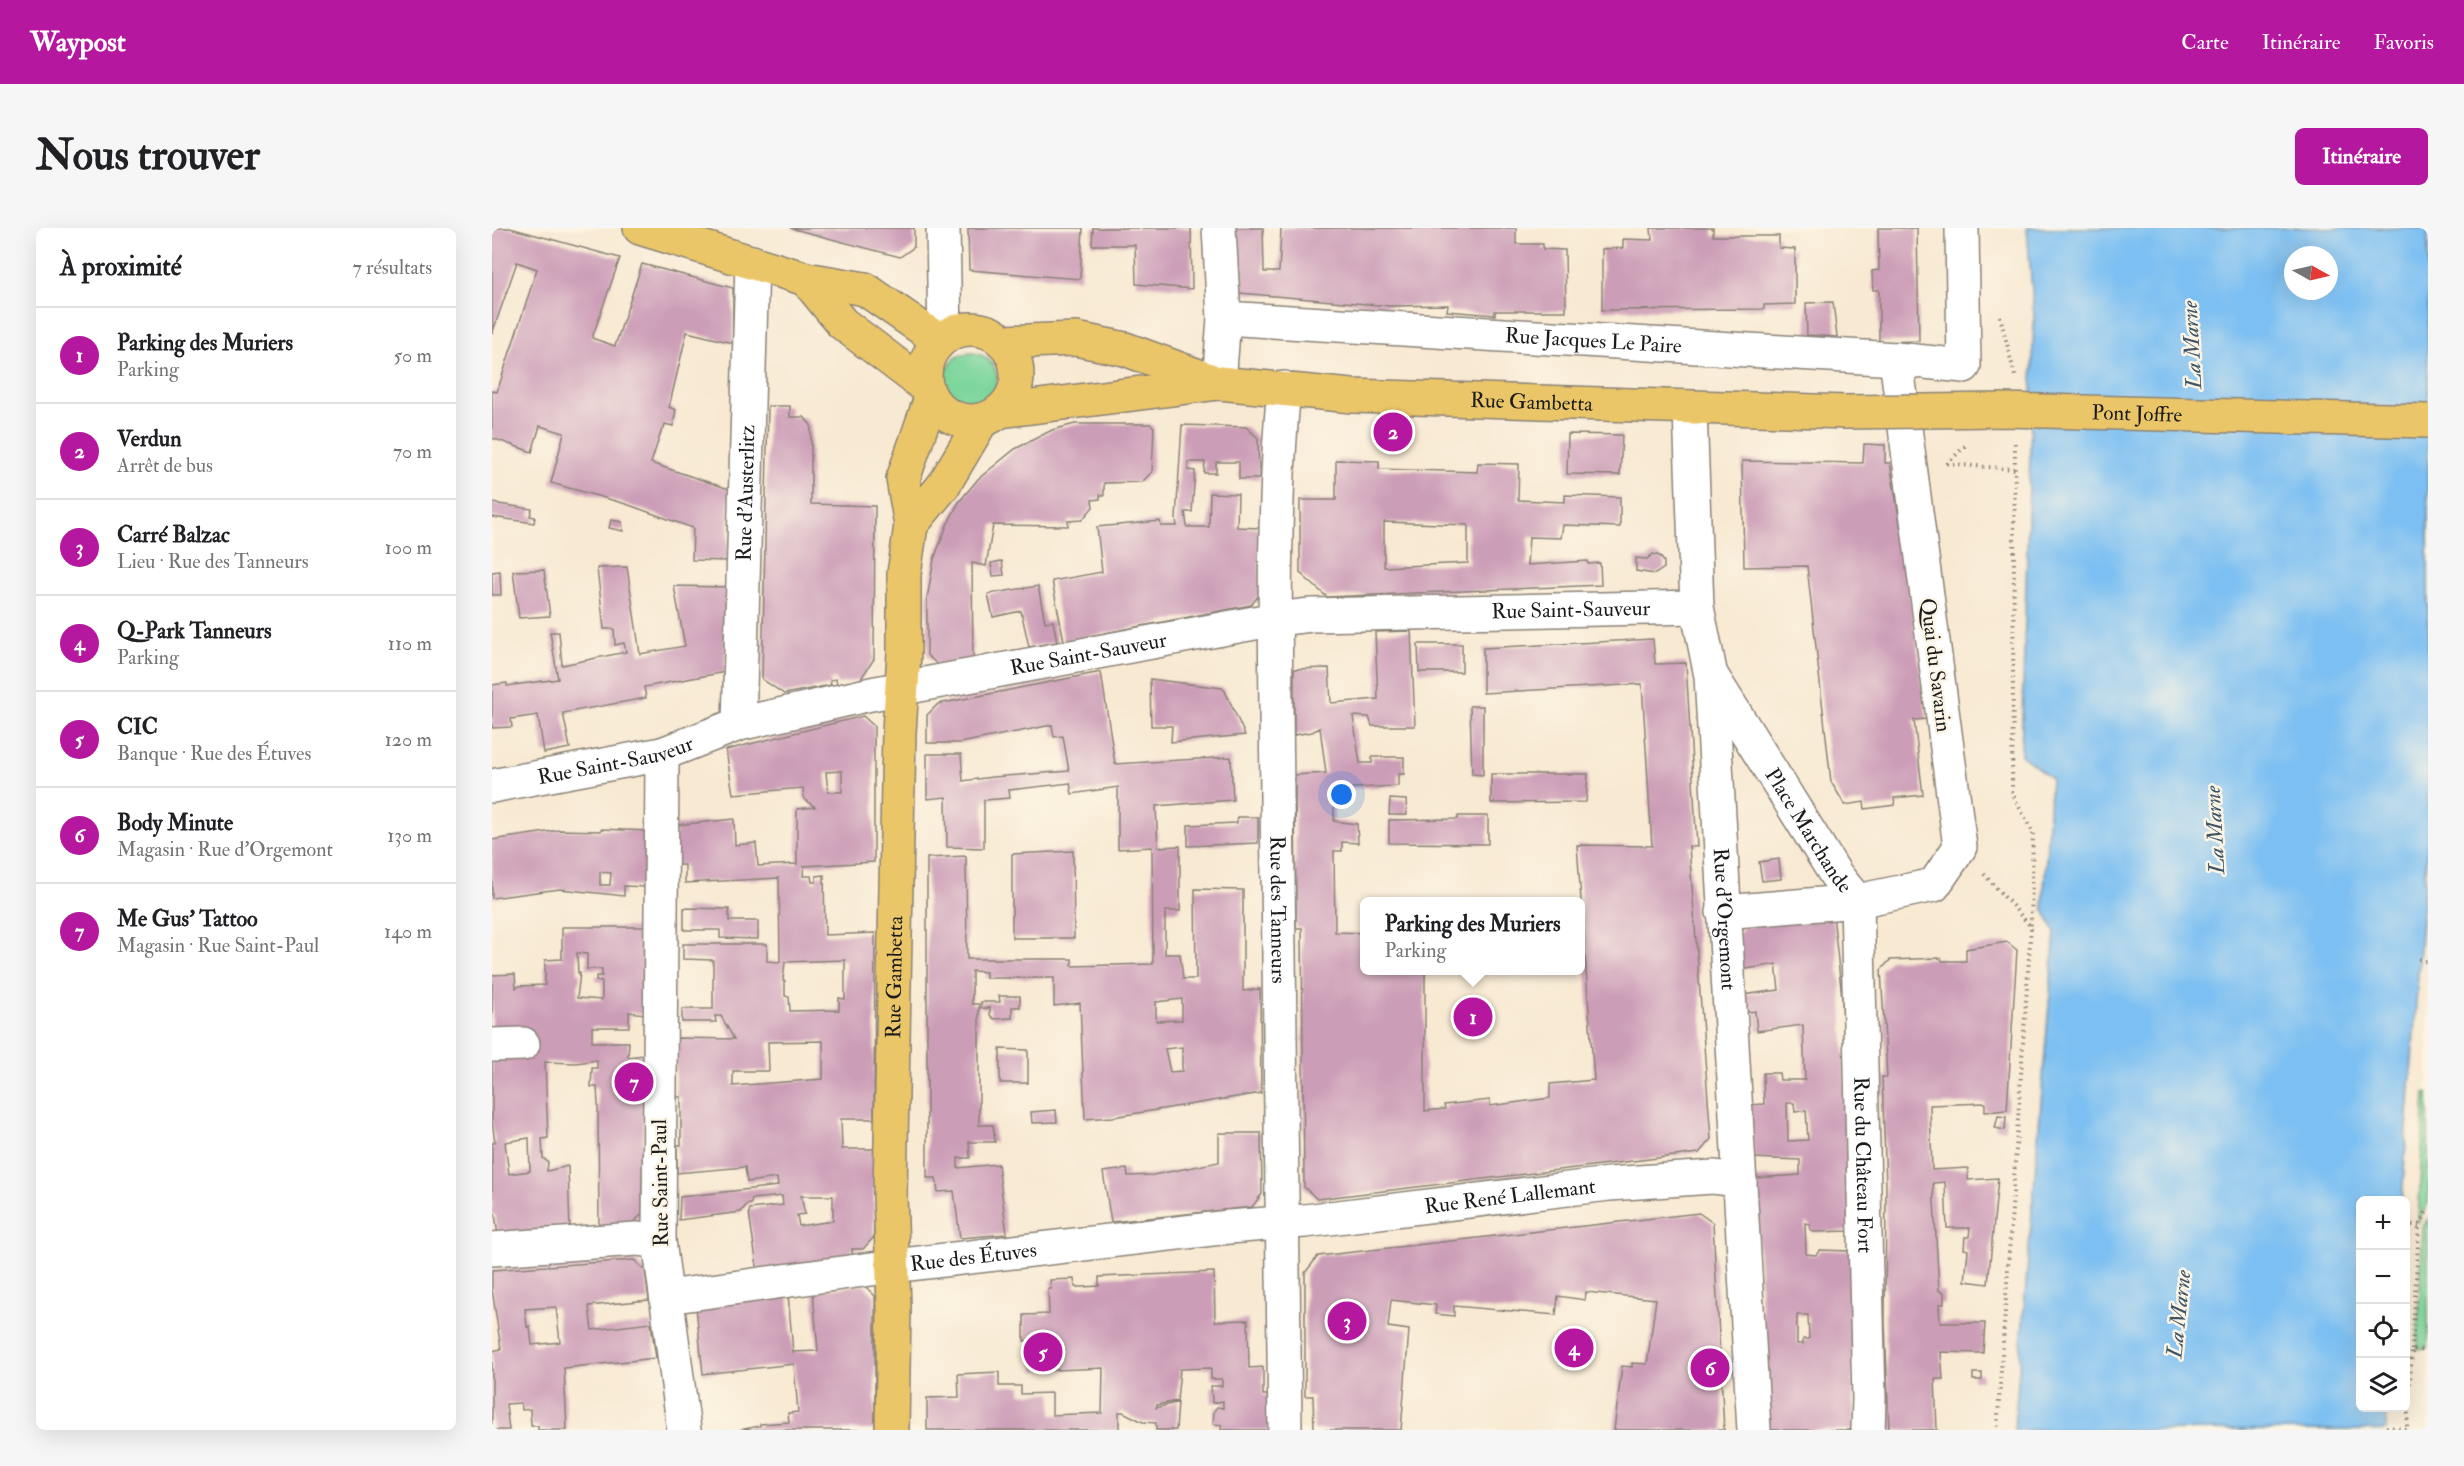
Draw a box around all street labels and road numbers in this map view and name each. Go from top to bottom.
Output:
street label: Rue Jacques Le Paire [1504,322,1683,360]
street label: Rue Gambetta [1470,387,1594,418]
street label: Pont Joffre [2091,399,2183,429]
street label: Rue d'Austerlitz [731,425,761,562]
street label: Rue Saint-Sauveur [1491,595,1651,625]
street label: Quai du Savarin [1914,597,1957,734]
street label: Rue Saint-Sauveur [1008,626,1169,682]
street label: Rue Saint-Sauveur [535,730,697,791]
street label: Place Marchande [1759,763,1858,899]
street label: Rue des Tanneurs [1263,836,1292,984]
street label: Rue d'Orgemont [1707,847,1742,991]
street label: Rue Gambetta [880,915,909,1039]
street label: Rue du Château Fort [1847,1076,1878,1254]
street label: Rue Saint-Paul [646,1118,675,1247]
street label: Rue René Lallemant [1423,1173,1597,1220]
street label: Rue des Étuves [909,1236,1038,1278]

